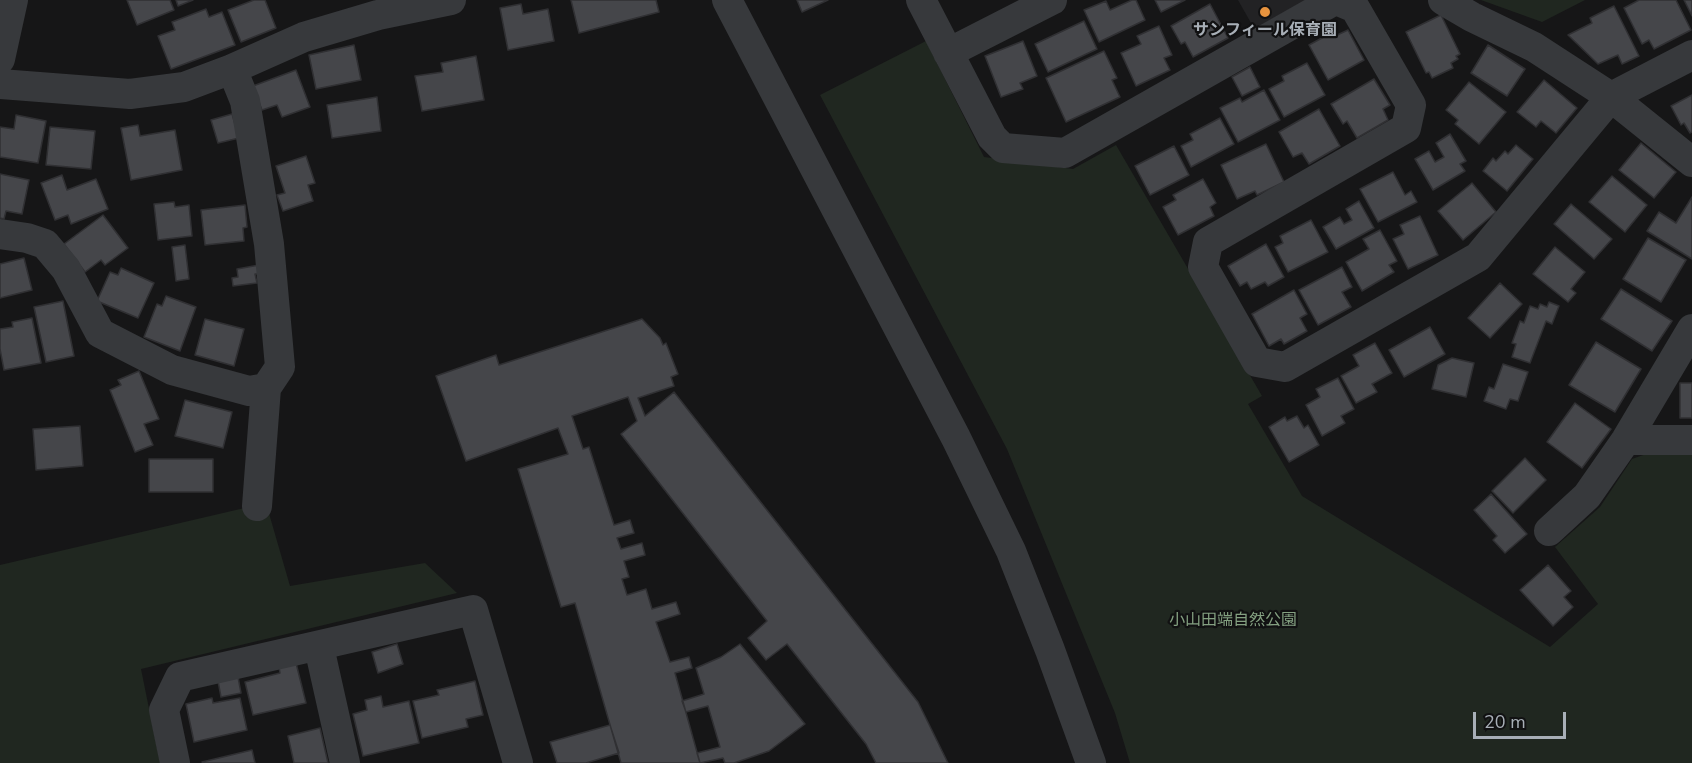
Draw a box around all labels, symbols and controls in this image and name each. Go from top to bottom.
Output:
marker: サンフィール保育園 [1258,5,1272,19]
place label: サンフィール保育園 [1193,21,1337,41]
park label: 小山田端自然公園 [1169,611,1297,631]
scale bar [1476,700,1569,738]
text: 20 m [1484,710,1526,734]

